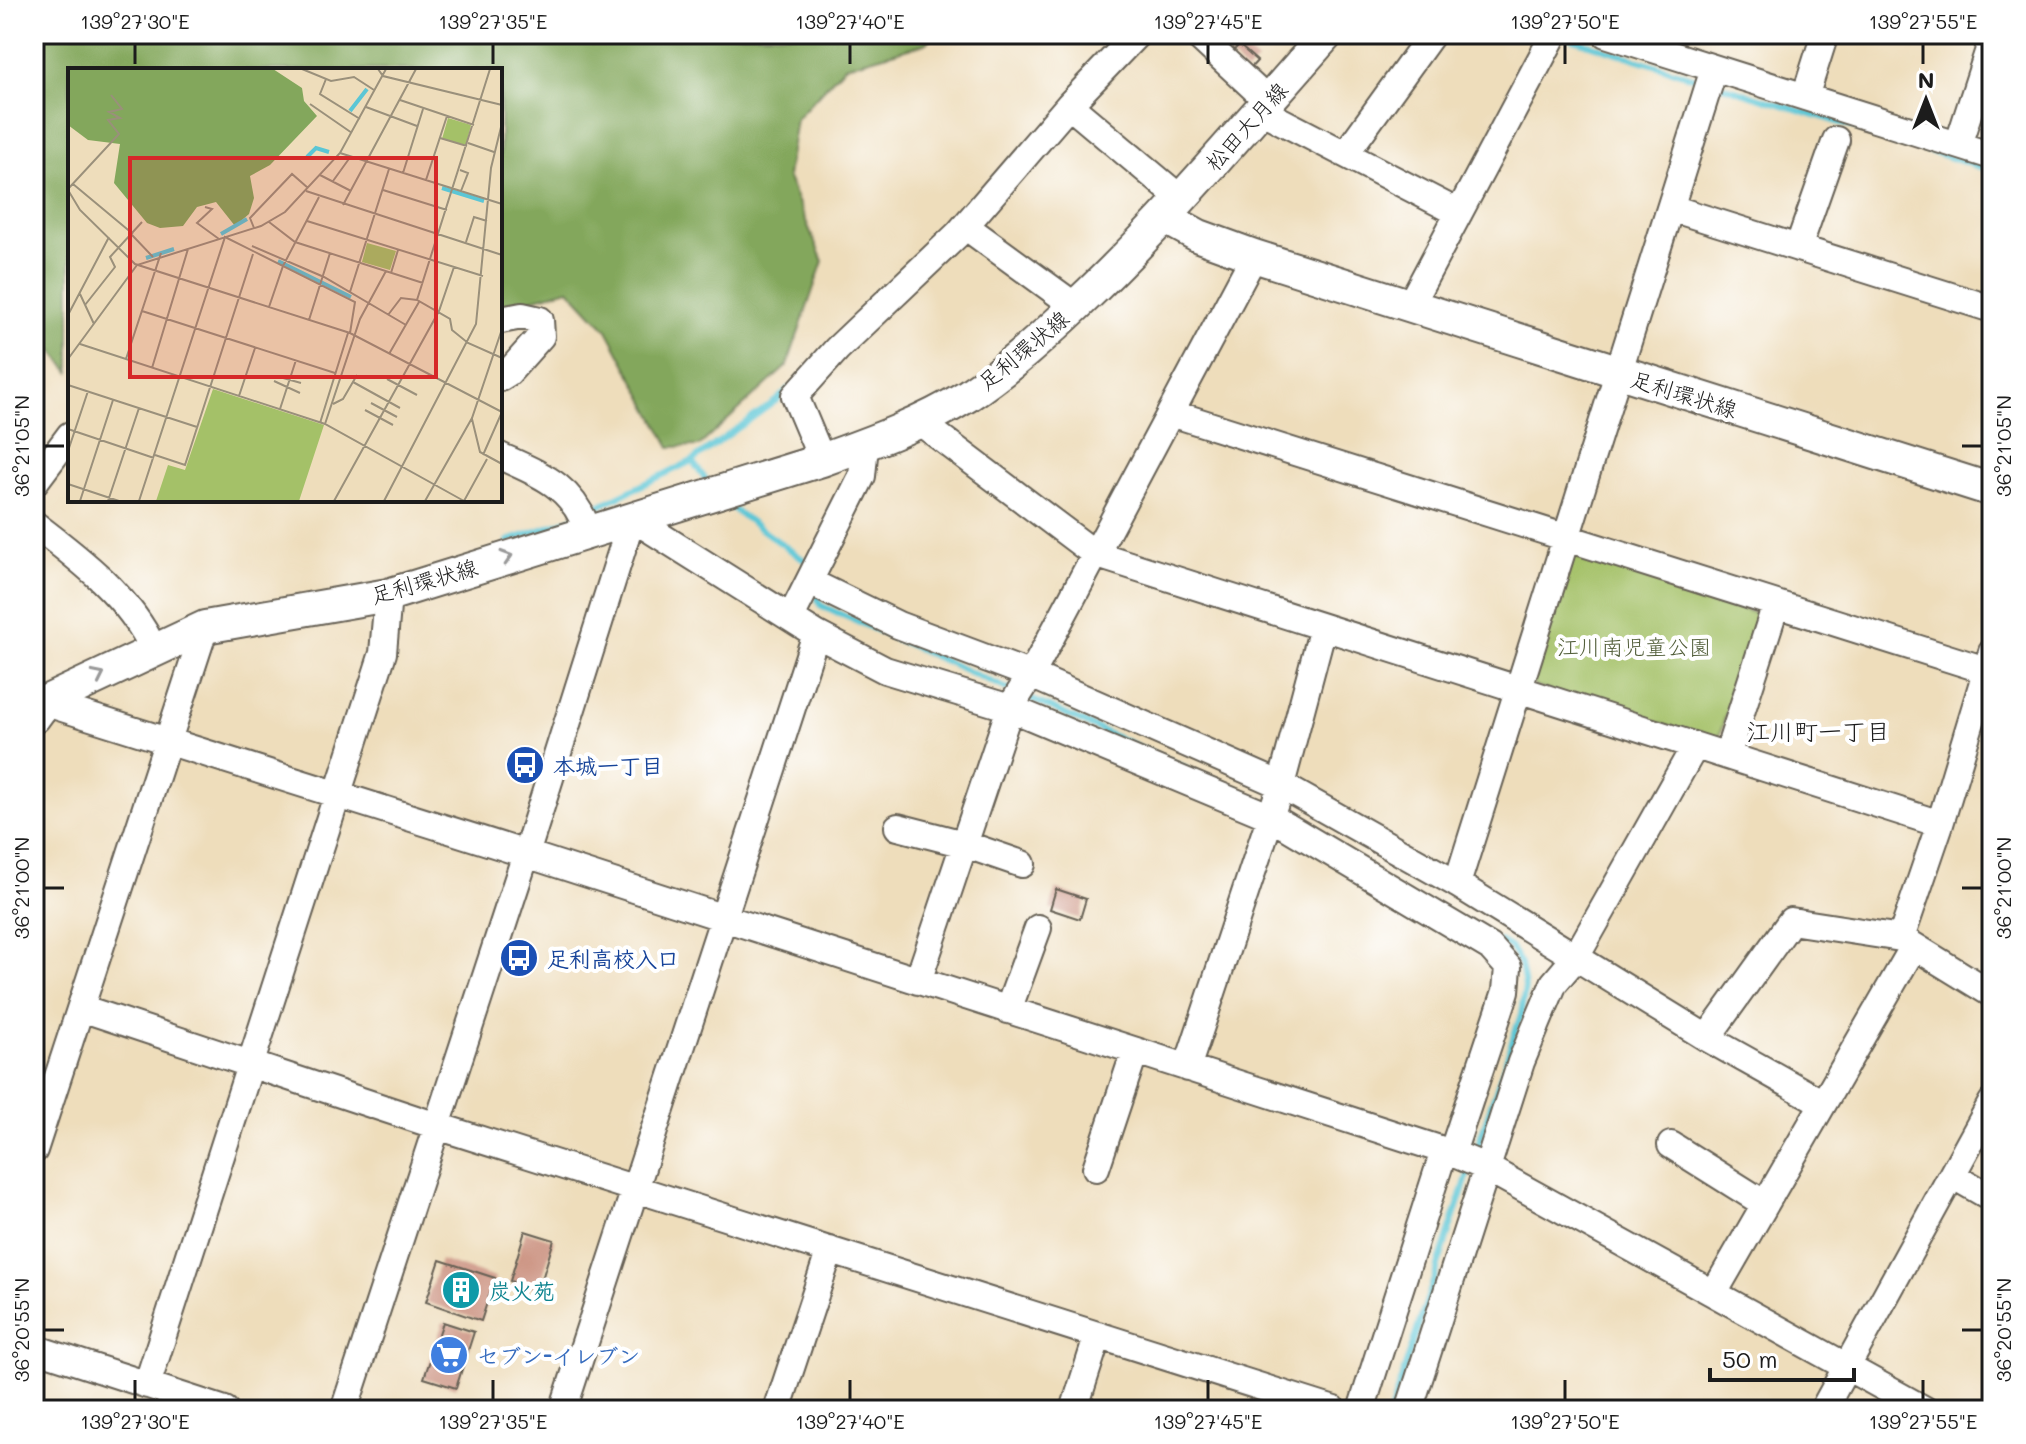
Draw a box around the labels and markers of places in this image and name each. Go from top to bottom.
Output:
bus stop icon: 本城一丁目 [504,744,546,786]
place label: 本城一丁目 [553,751,663,780]
bus stop icon: 足利高校入口 [498,937,540,979]
place label: 足利高校入口 [547,944,679,973]
building icon: 炭火苑 [440,1269,482,1311]
place label: 炭火苑 [489,1276,555,1305]
supermarket icon: セブン-イレブン [428,1334,470,1376]
place label: セブン-イレブン [477,1341,640,1370]

